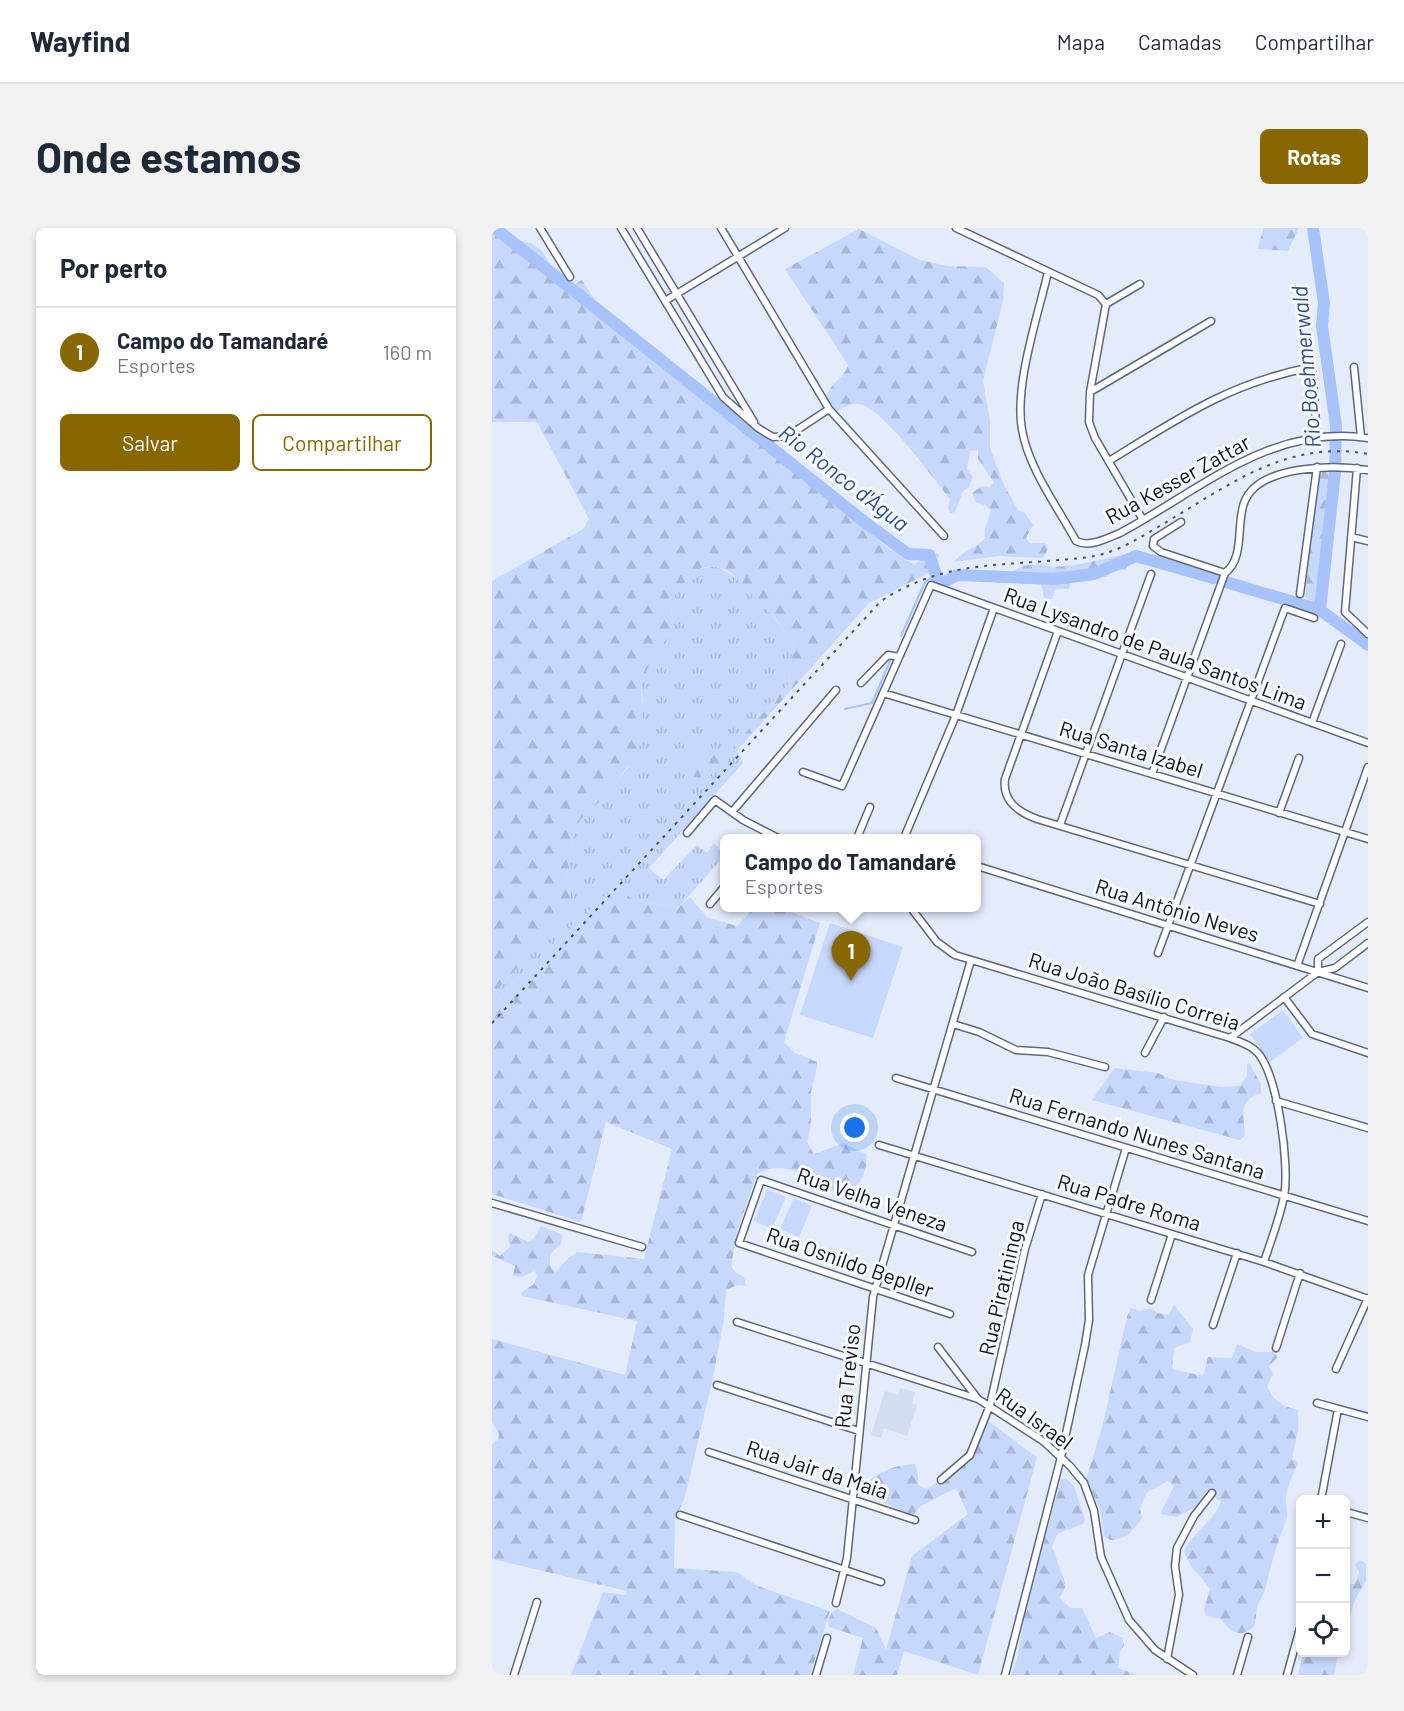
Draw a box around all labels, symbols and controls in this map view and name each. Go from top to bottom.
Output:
text: Wayfind [30,24,130,58]
text: Mapa [1057,29,1105,54]
text: Camadas [1138,29,1222,54]
text: Compartilhar [1255,29,1374,54]
button: Rotas [1260,129,1368,184]
text: Onde estamos [36,131,301,181]
text: Por perto [60,252,168,283]
water label: Rio Boehmerwald [1285,285,1325,449]
text: Campo do Tamandaré [117,327,328,353]
text: 1 [76,340,83,364]
text: 160 m [383,340,432,364]
text: Esportes [117,353,195,377]
button: Salvar [60,414,240,471]
button: Compartilhar [252,414,432,471]
water label: Rio Ronco d'Água [775,418,915,536]
street label: Rua Kesser Zattar [1101,428,1254,529]
street label: Rua Lysandro de Paula Santos Lima [1001,581,1310,714]
street label: Rua Santa Izabel [1057,715,1206,782]
popup [720,834,981,912]
text: Campo do Tamandaré [745,848,956,874]
street label: Rua Antônio Neves [1093,873,1262,946]
text: Esportes [745,874,823,898]
pin: 1 [832,932,870,981]
street label: Rua João Basílio Correia [1026,947,1243,1035]
street label: Rua Fernando Nunes Santana [1007,1082,1268,1183]
your location [840,1113,869,1142]
street label: Rua Velha Veneza [794,1161,951,1236]
street label: Rua Padre Roma [1055,1168,1204,1235]
street label: Rua Piratininga [973,1218,1028,1358]
street label: Rua Osnildo Bepller [764,1221,938,1302]
street label: Rua Treviso [829,1322,864,1429]
street label: Rua Israel [992,1382,1078,1454]
street label: Rua Jair da Maia [744,1434,891,1503]
map controls [1296,1495,1350,1657]
button: + [1296,1495,1350,1549]
button: − [1296,1549,1350,1603]
button: locate [1296,1603,1350,1657]

